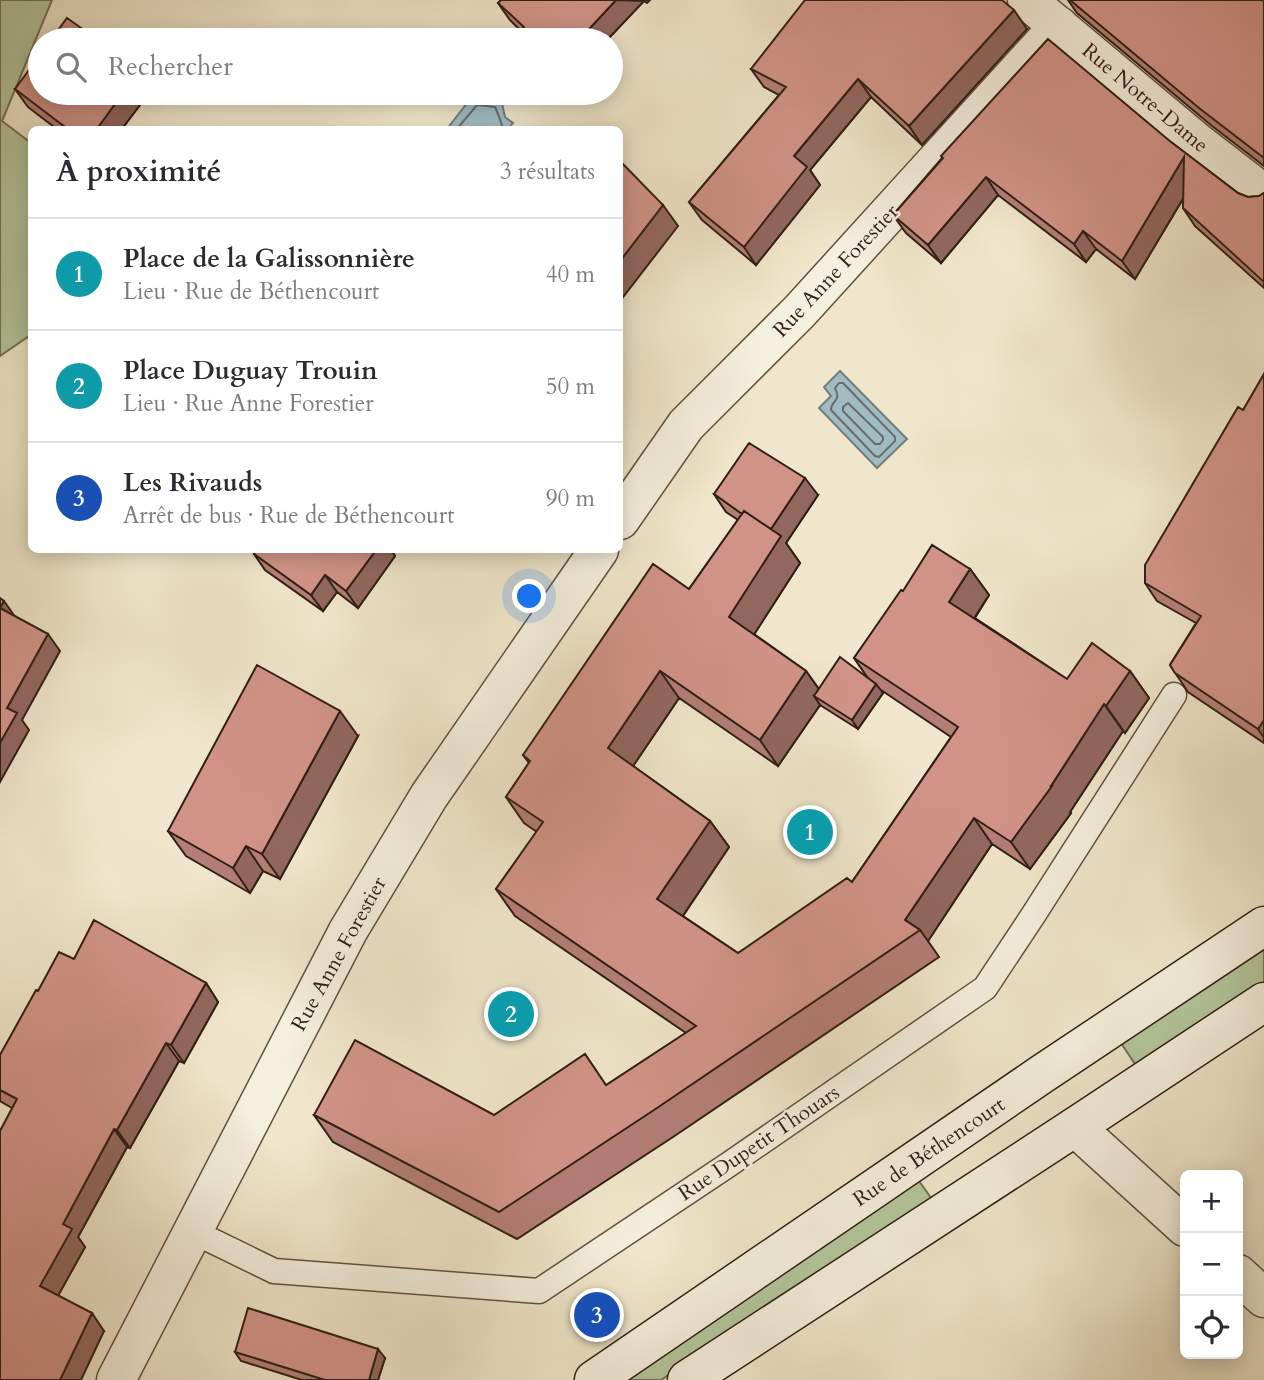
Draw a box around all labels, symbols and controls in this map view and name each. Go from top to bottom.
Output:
search box [28,28,623,105]
street label: Rue Notre-Dame [1075,36,1215,160]
icon: search [52,48,90,86]
text: Rechercher [108,49,233,84]
text: À proximité [56,151,221,192]
text: 3 résultats [500,156,595,187]
street label: Rue Anne Forestier [767,198,906,344]
text: Place de la Galissonnière [123,241,415,276]
text: 1 [73,259,85,290]
text: 40 m [546,259,595,290]
text: Lieu · Rue de Béthencourt [123,276,379,307]
text: Place Duguay Trouin [123,353,378,388]
text: 2 [73,371,85,402]
text: 50 m [546,371,595,402]
text: Lieu · Rue Anne Forestier [123,388,374,419]
text: Les Rivauds [123,465,262,500]
text: 3 [73,483,85,514]
text: 90 m [546,483,595,514]
text: Arrêt de bus · Rue de Béthencourt [123,500,454,531]
your location [512,579,546,613]
pin: 1 [787,806,833,858]
street label: Rue Anne Forestier [284,871,394,1036]
pin: 2 [488,988,534,1040]
street label: Rue Dupetit Thouars [673,1078,845,1208]
street label: Rue de Béthencourt [847,1090,1011,1214]
map controls [1180,1170,1243,1359]
button: + [1180,1170,1243,1233]
button: − [1180,1233,1243,1296]
pin: 3 [574,1289,620,1341]
button: locate [1180,1296,1243,1359]

